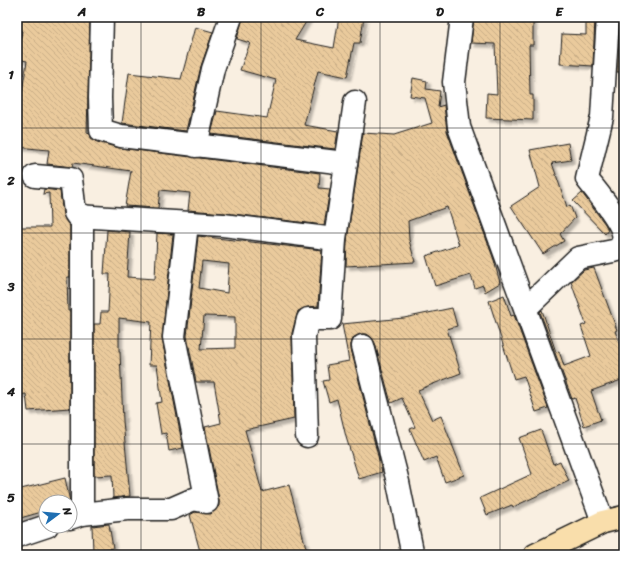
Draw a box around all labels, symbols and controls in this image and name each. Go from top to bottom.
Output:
text: A [77,0,86,23]
text: B [197,0,206,23]
text: C [315,0,325,23]
text: D [436,0,444,23]
text: E [555,0,564,23]
text: 1 [8,63,14,86]
text: 2 [6,169,15,192]
text: 3 [6,275,15,298]
text: 4 [6,380,16,403]
text: 5 [7,486,15,509]
north arrow [38,494,78,534]
text: N [57,504,77,518]

